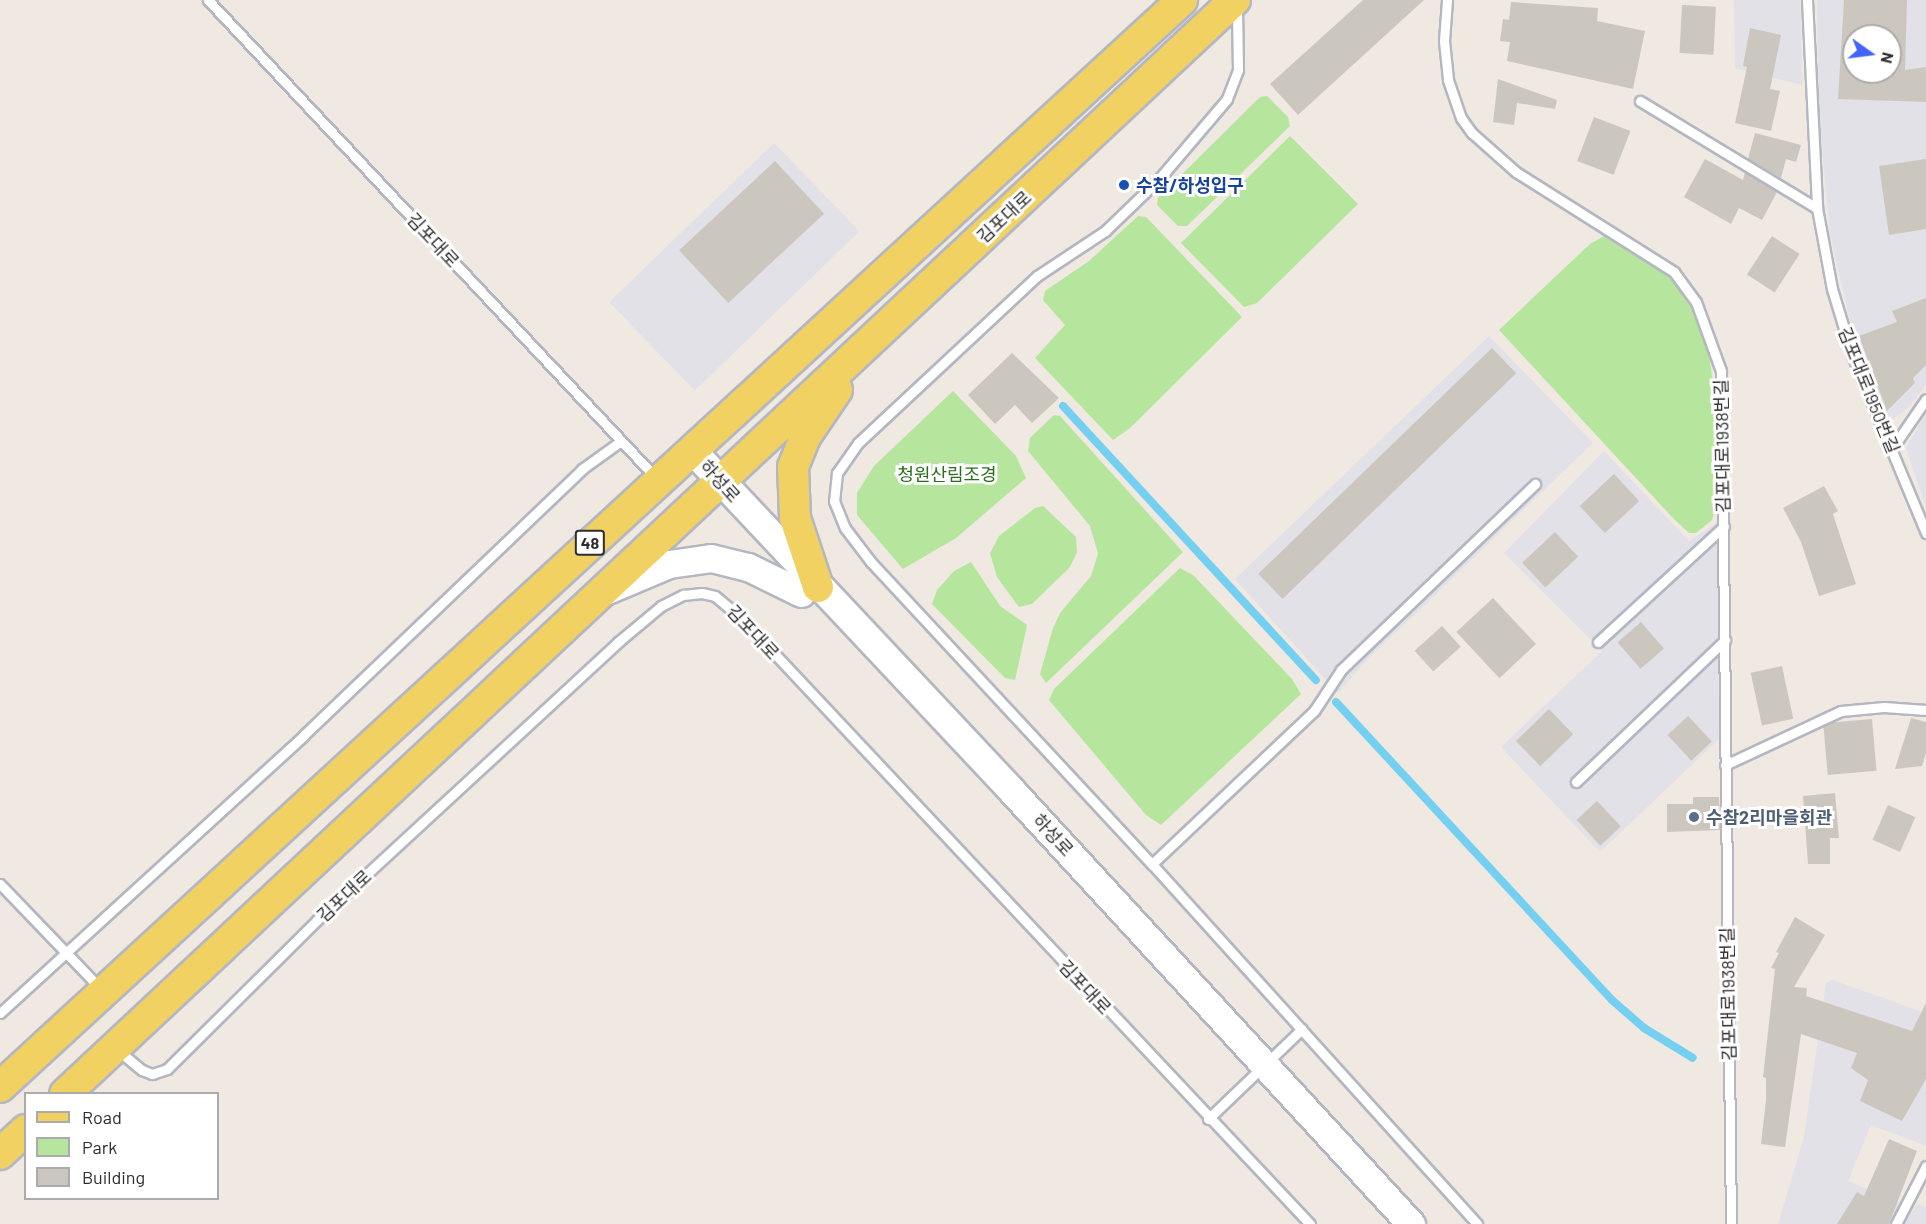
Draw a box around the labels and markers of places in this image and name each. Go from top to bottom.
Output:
place label: 수참/하성입구 [1136,174,1244,196]
marker: 수참/하성입구 [1117,178,1131,192]
place label: 수참2리마을회관 [1706,806,1832,828]
marker: 수참2리마을회관 [1687,810,1701,824]

